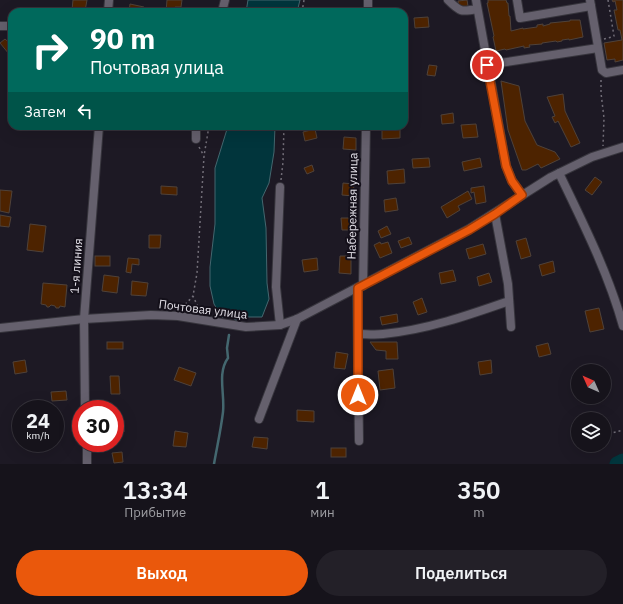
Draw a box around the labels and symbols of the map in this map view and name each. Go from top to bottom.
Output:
pin [470,48,504,82]
street label: Набережная улица [344,152,360,260]
street label: 1-я линия [67,238,85,294]
street label: Почтовая улица [158,296,249,322]
north arrow [571,364,611,404]
position arrow [337,374,379,416]
speed limit sign: 30 [72,400,124,452]

